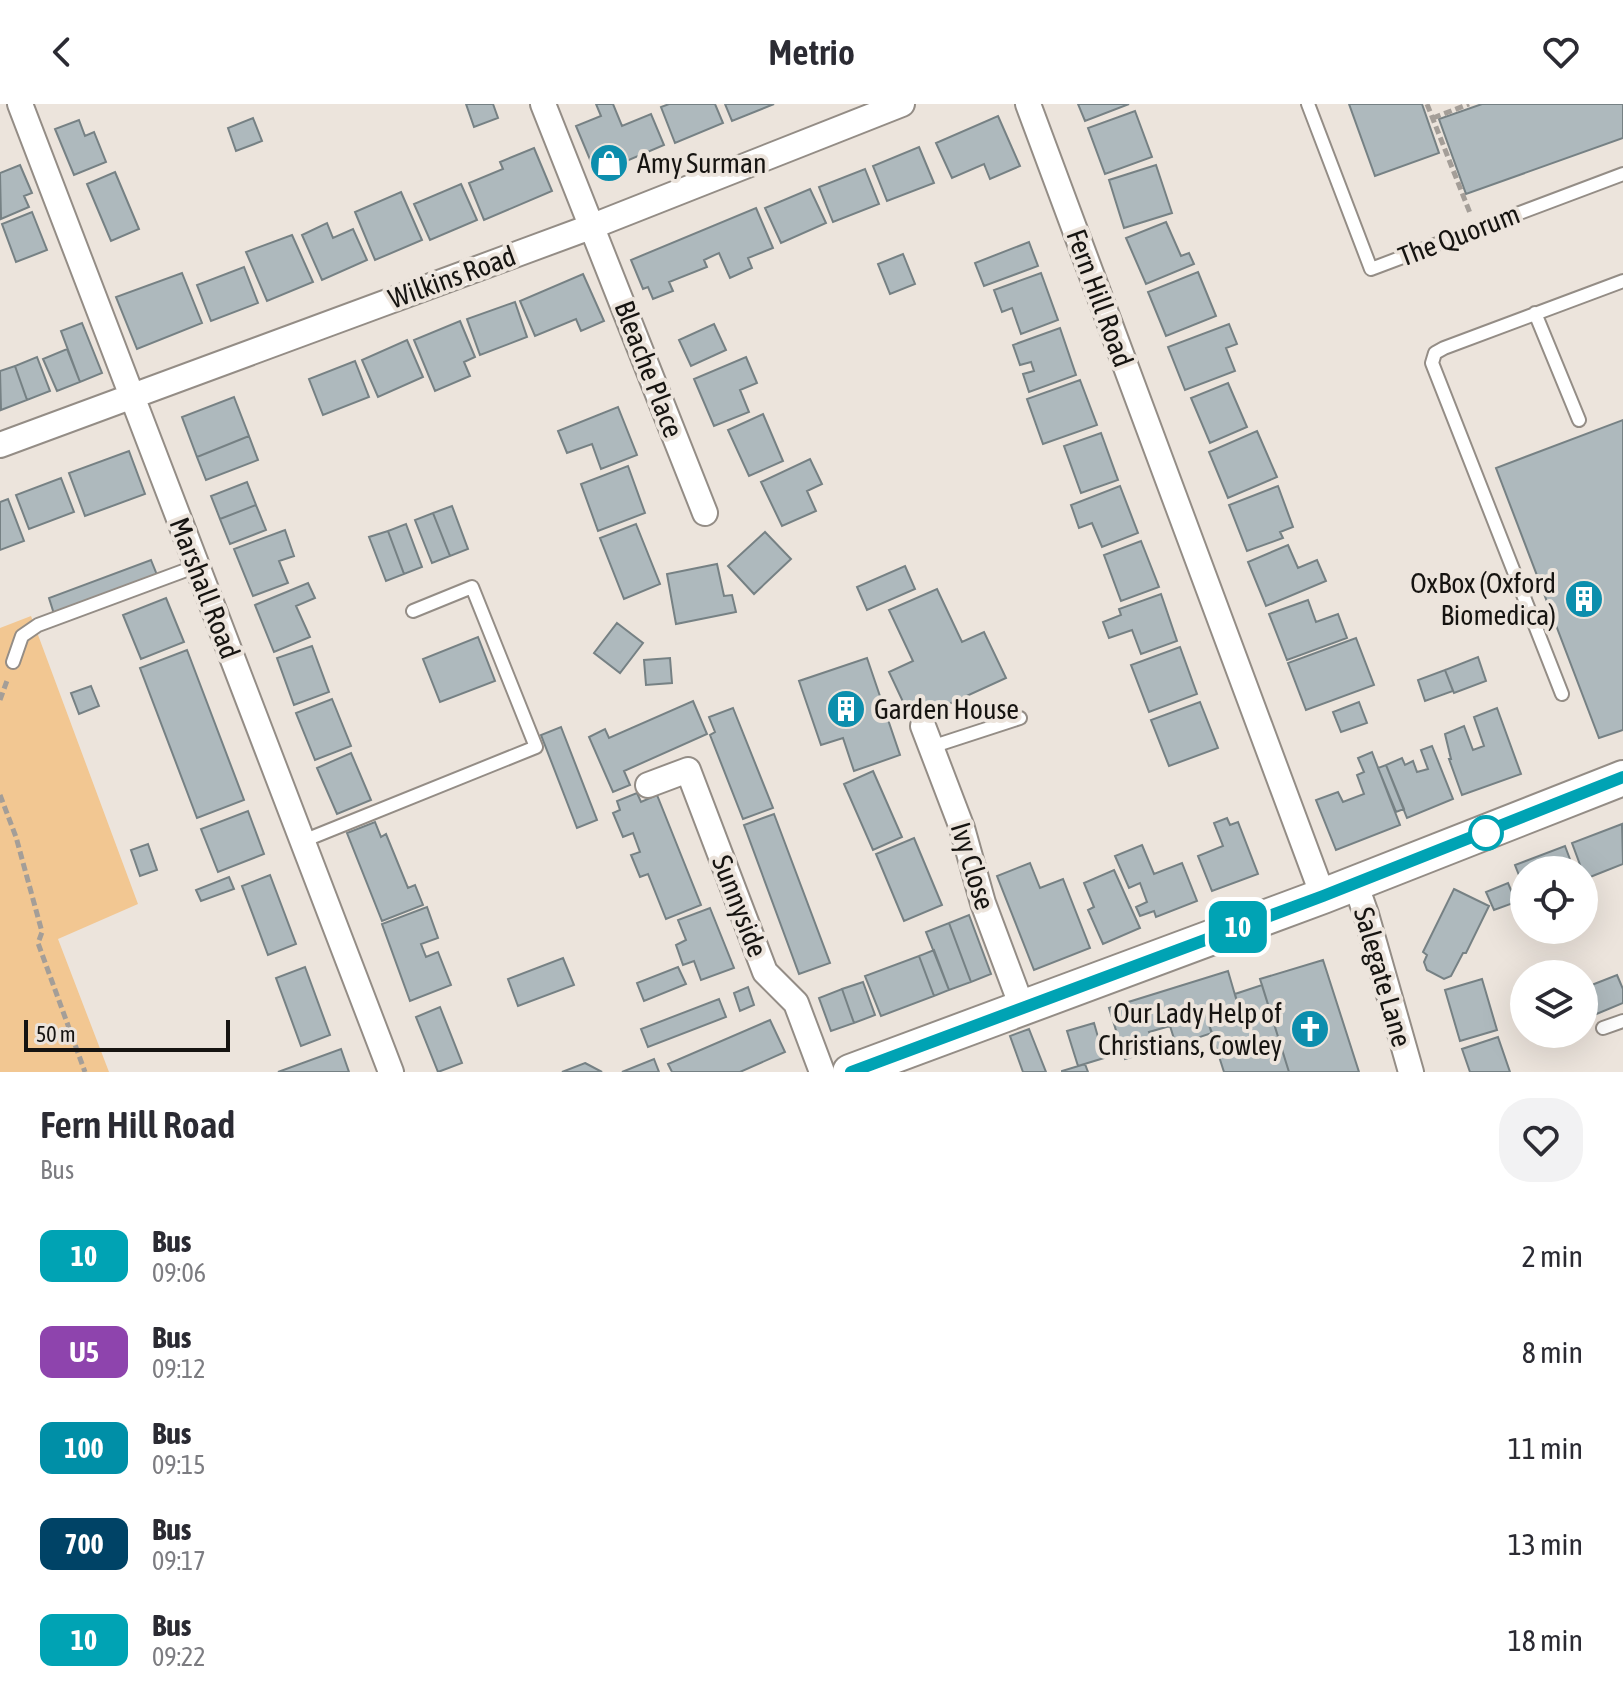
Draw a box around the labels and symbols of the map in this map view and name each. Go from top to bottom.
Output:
shop icon: Amy Surman [588,142,630,184]
place label: Amy Surman [637,147,767,179]
street label: The Quorum [1394,197,1524,273]
street label: Fern Hill Road [1060,225,1140,371]
street label: Wilkins Road [384,239,520,315]
street label: Bleache Place [608,296,690,442]
street label: Marshall Road [163,513,247,663]
place label: OxBox (Oxford Biomedica) [1410,567,1556,631]
building icon: OxBox (Oxford Biomedica) [1563,578,1605,620]
building icon: Garden House [825,688,867,730]
place label: Garden House [874,693,1019,725]
unlabelled marker [1469,816,1503,850]
street label: Ivy Close [945,819,1001,913]
street label: Sunnyside [706,851,774,961]
line badge: 10 [1202,901,1274,953]
street label: Salegate Lane [1348,904,1418,1050]
place label: Our Lady Help of Christians, Cowley [1098,997,1282,1061]
church icon: Our Lady Help of Christians, Cowley [1289,1008,1331,1050]
scale bar [24,1016,230,1052]

